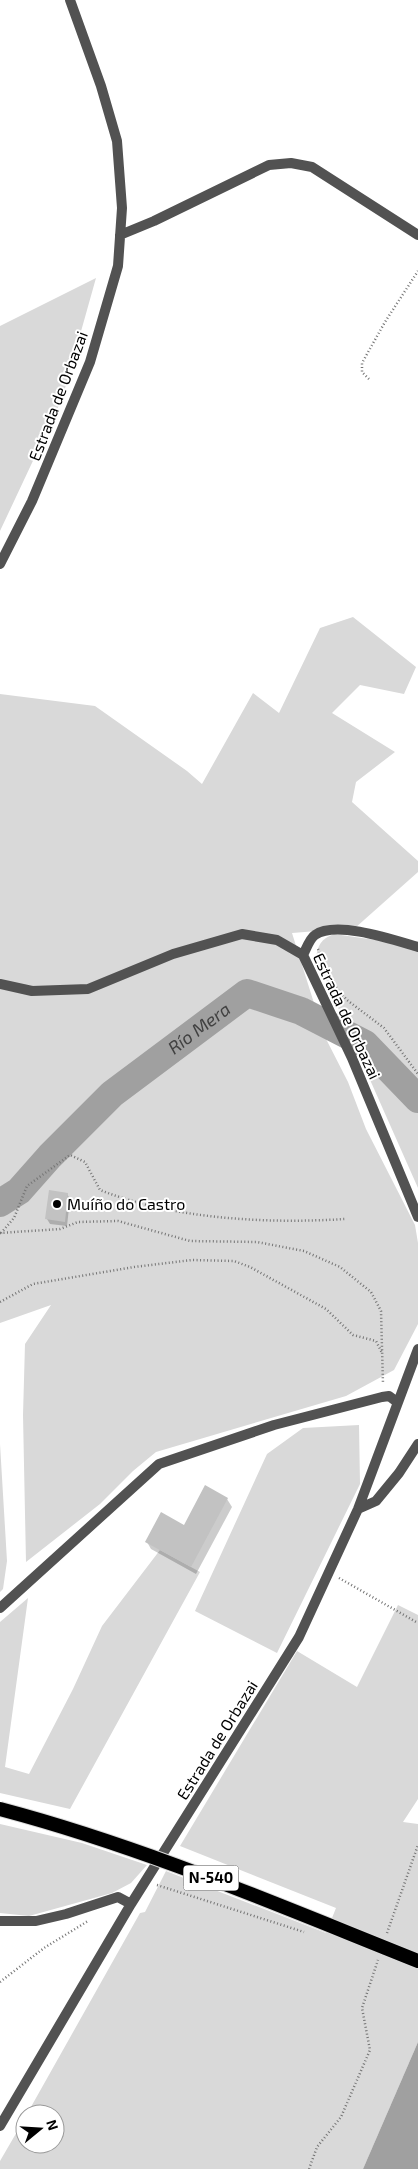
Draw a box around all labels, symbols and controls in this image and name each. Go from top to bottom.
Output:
street label: Estrada de Orbazai [24,328,91,463]
street label: Estrada de Orbazai [310,950,385,1082]
water label: Río Mera [163,997,234,1058]
place label: Muíño do Castro [67,1194,185,1213]
marker: Muíño do Castro [51,1198,63,1210]
street label: Estrada de Orbazai [172,1677,261,1803]
road number: N-540 [184,1866,238,1890]
north arrow [15,2104,65,2154]
text: N [43,2117,62,2132]

